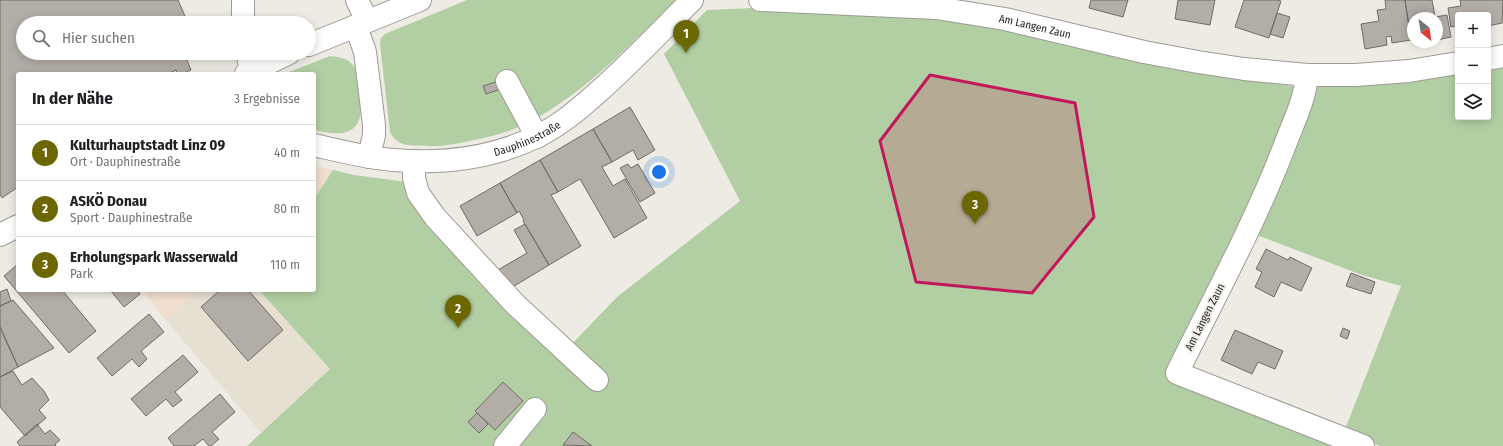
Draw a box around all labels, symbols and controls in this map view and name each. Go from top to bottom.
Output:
street label: Am Langen Zaun [998,12,1072,41]
north arrow [1407,12,1443,48]
map controls [1455,12,1491,120]
button: + [1455,12,1491,48]
search box [16,16,316,60]
pin: 1 [673,20,699,53]
icon: search [30,27,52,49]
text: Hier suchen [62,29,135,47]
button: − [1455,48,1491,84]
button: layers [1455,84,1491,120]
text: In der Nähe [32,88,113,109]
text: 3 Ergebnisse [234,91,300,106]
street label: Dauphinestraße [492,118,563,159]
text: Kulturhauptstadt Linz 09 [70,136,225,154]
text: 1 [42,145,48,160]
text: 40 m [274,145,300,160]
text: Ort · Dauphinestraße [70,154,180,169]
your location [649,162,669,182]
pin: 3 [962,191,988,224]
text: ASKÖ Donau [70,192,147,210]
text: 2 [42,201,48,216]
text: 80 m [274,201,300,216]
text: Sport · Dauphinestraße [70,210,192,225]
text: Erholungspark Wasserwald [70,248,238,266]
text: 3 [42,257,48,272]
text: 110 m [270,257,300,272]
text: Park [70,266,93,281]
street label: Am Langen Zaun [1183,281,1227,353]
pin: 2 [445,295,471,328]

